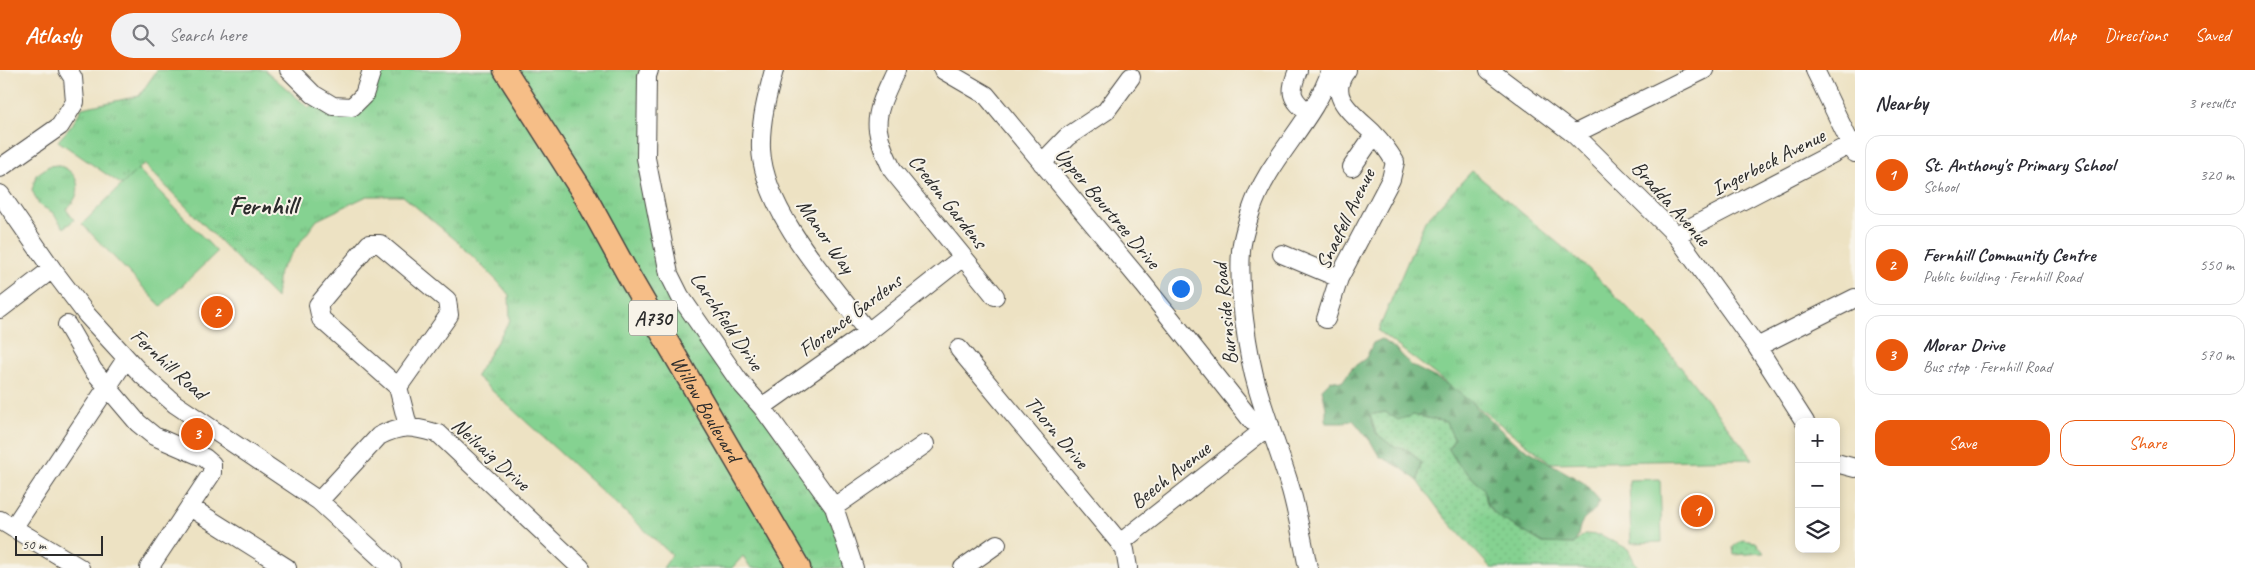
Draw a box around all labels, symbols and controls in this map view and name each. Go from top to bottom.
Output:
search box [111,13,461,58]
text: Atlasly [25,20,81,50]
icon: search [129,21,157,49]
text: Search here [169,23,246,47]
text: Map [2049,24,2076,46]
text: Directions [2104,24,2167,46]
text: Saved [2195,24,2230,46]
text: Nearby [1875,90,1928,116]
text: 3 results [2188,93,2235,113]
street label: Ingerbeck Avenue [1707,122,1830,202]
street label: Upper Bourtree Drive [1050,142,1168,276]
street label: Credon Gardens [903,149,994,255]
text: St. Anthony's Primary School [1923,153,2115,177]
street label: Bradda Avenue [1626,155,1717,252]
street label: Snaefell Avenue [1309,163,1381,274]
text: 1 [1888,165,1896,185]
text: 320 m [2200,165,2234,185]
text: School [1923,177,1957,197]
district label: Fernhill [229,189,301,222]
street label: Manor Way [791,194,862,280]
text: Fernhill Community Centre [1923,243,2095,267]
text: 2 [1888,255,1896,275]
text: 550 m [2200,255,2234,275]
street label: Burnside Road [1206,258,1243,366]
street label: Larchfield Drive [685,267,771,377]
street label: Florence Gardens [793,267,908,362]
text: Public building · Fernhill Road [1923,267,2082,287]
your location [1168,276,1194,302]
pin: 2 [201,293,233,331]
road number: A730 [629,300,677,336]
street label: Fernhill Road [125,323,215,407]
text: Morar Drive [1923,333,2004,357]
text: 3 [1888,345,1896,365]
text: 570 m [2200,345,2234,365]
street label: Willow Boulevard [665,351,749,470]
text: Bus stop · Fernhill Road [1923,357,2052,377]
street label: Thorn Drive [1019,390,1096,474]
street label: Neilvaig Drive [446,412,537,497]
pin: 3 [181,415,213,453]
map controls [1795,418,1840,553]
button: + [1795,418,1840,463]
button: Save [1875,420,2050,466]
button: Share [2060,420,2235,466]
street label: Beech Avenue [1125,435,1216,514]
button: − [1795,463,1840,508]
pin: 1 [1681,492,1713,530]
button: layers [1795,508,1840,553]
scale bar [15,533,102,556]
text: 50 m [22,536,46,553]

